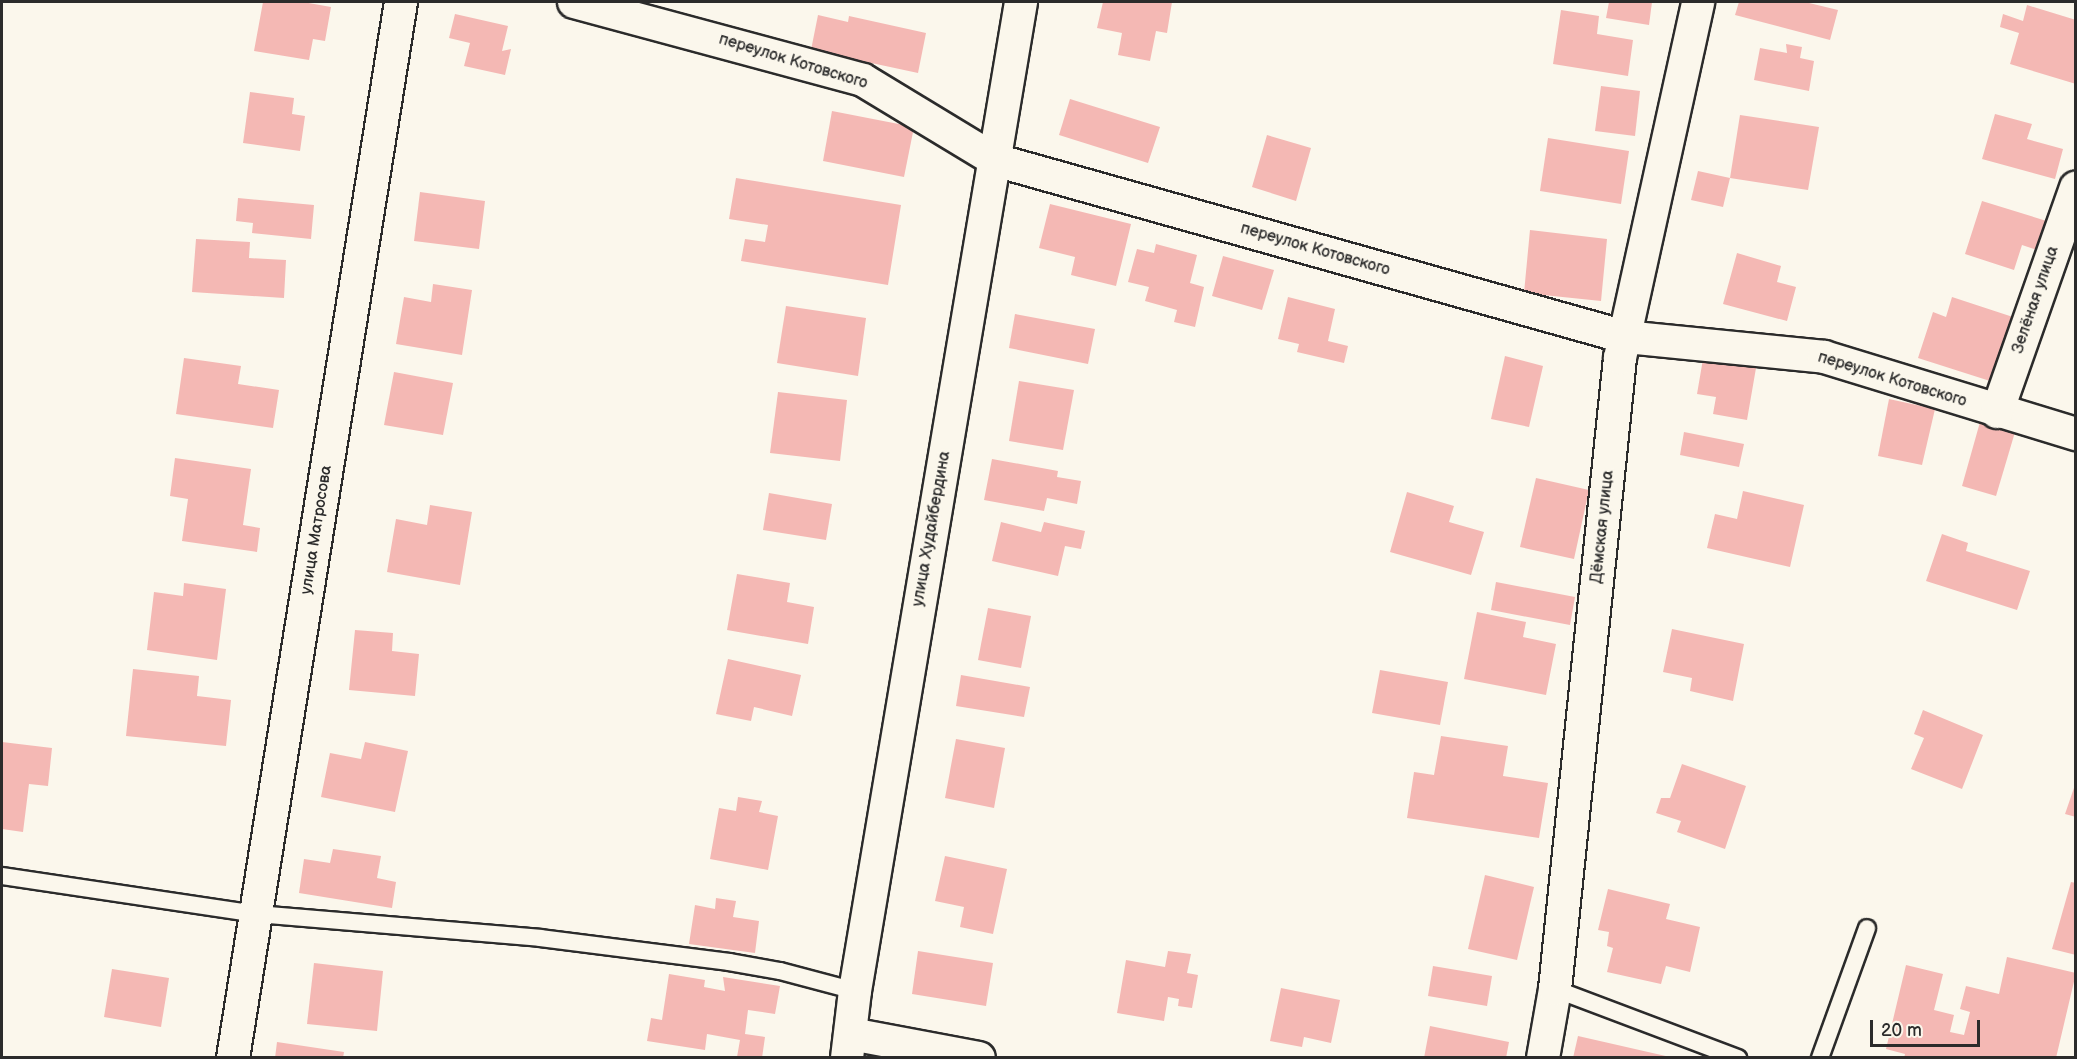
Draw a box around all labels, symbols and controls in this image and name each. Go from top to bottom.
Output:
street label: переулок Котовского [716,30,870,94]
street label: переулок Котовского [1238,219,1392,281]
street label: Зелёная улица [2009,244,2063,356]
street label: переулок Котовского [1815,348,1969,412]
street label: улица Худайбердина [909,450,955,608]
street label: улица Матросова [297,464,337,596]
street label: Дёмская улица [1588,469,1618,585]
scale bar [1873,1008,1982,1046]
text: 20 m [1881,1020,1922,1041]

